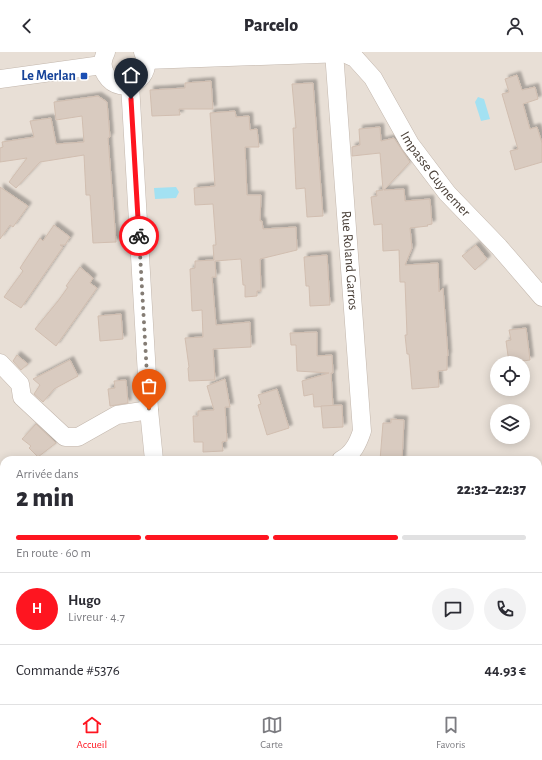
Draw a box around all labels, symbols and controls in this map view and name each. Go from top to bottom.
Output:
icon: back [16,15,38,37]
icon: person [504,15,526,37]
text: Parcelo [244,17,298,35]
pin [114,58,148,99]
icon: home [120,64,142,86]
place label: Le Merlan [21,69,76,83]
marker: Le Merlan [79,71,89,81]
street label: Impasse Guynemer [398,129,473,220]
street label: Rue Roland Garros [339,210,360,311]
courier [119,216,159,256]
icon: bike [128,225,150,247]
map controls [490,356,530,444]
button: locate [490,356,530,396]
pin [132,369,166,410]
icon: bag [138,375,160,397]
button: layers [490,404,530,444]
text: Arrivée dans [16,468,79,481]
text: 22:32–22:37 [457,482,526,497]
text: 2 min [16,485,74,511]
text: En route · 60 m [16,547,91,560]
button: chat [432,588,474,630]
button: phone [484,588,526,630]
text: Hugo [68,593,101,608]
text: H [32,601,42,616]
text: Livreur · 4.7 [68,611,125,624]
text: Commande #5376 [16,663,120,678]
text: 44.93 € [484,663,526,678]
tab: Accueil [77,714,107,751]
tab: Carte [260,714,283,751]
tab: Favoris [436,714,465,751]

